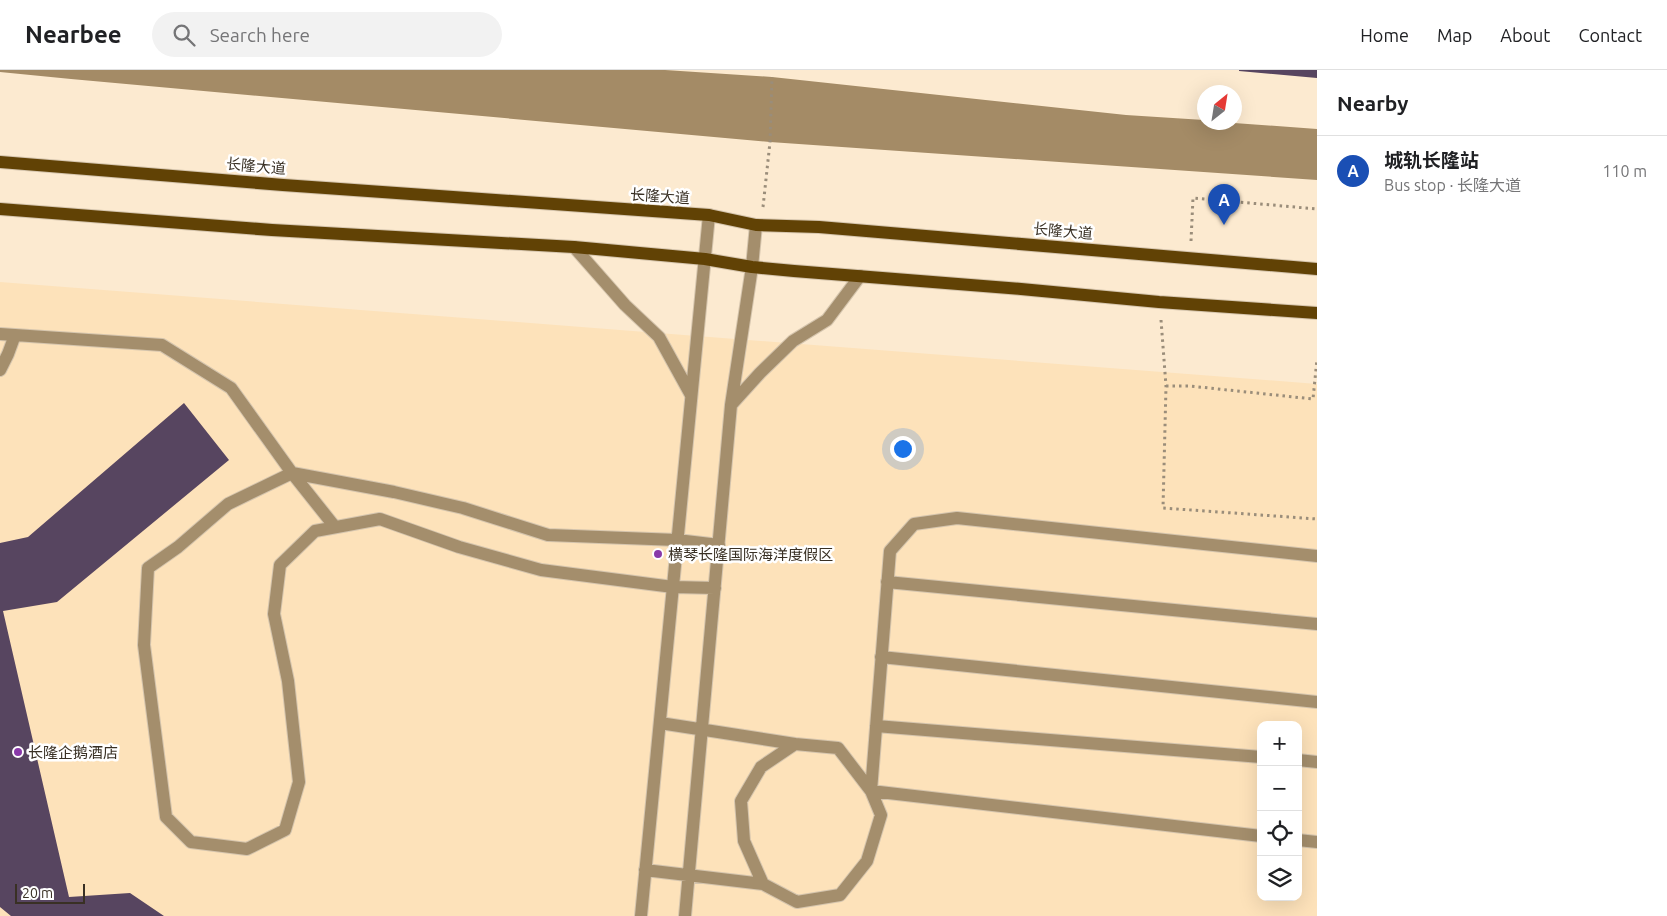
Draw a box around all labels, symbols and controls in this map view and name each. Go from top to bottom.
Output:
search box [152,12,502,57]
text: Nearbee [25,21,122,48]
icon: search [170,21,198,49]
text: Search here [210,24,310,46]
text: Home [1360,25,1409,45]
text: Map [1437,25,1472,45]
text: About [1500,25,1550,45]
text: Contact [1578,25,1642,45]
north arrow [1197,85,1242,130]
text: Nearby [1337,91,1408,115]
text: 城轨长隆站 [1384,149,1479,171]
street label: 长隆大道 [225,155,287,177]
text: A [1347,162,1359,180]
text: 110 m [1602,162,1647,180]
text: Bus stop · 长隆大道 [1384,176,1521,194]
pin: A [1208,184,1240,225]
street label: 长隆大道 [629,185,691,207]
street label: 长隆大道 [1032,220,1094,242]
your location [890,436,916,462]
place label: 横琴长隆国际海洋度假区 [668,546,833,563]
marker: 横琴长隆国际海洋度假区 [652,548,664,560]
map controls [1257,721,1302,901]
button: + [1257,721,1302,766]
place label: 长隆企鹅酒店 [28,744,118,761]
marker: 长隆企鹅酒店 [12,746,24,758]
button: − [1257,766,1302,811]
button: locate [1257,811,1302,856]
button: layers [1257,856,1302,901]
scale bar [15,881,85,904]
text: 20 m [22,885,53,901]

